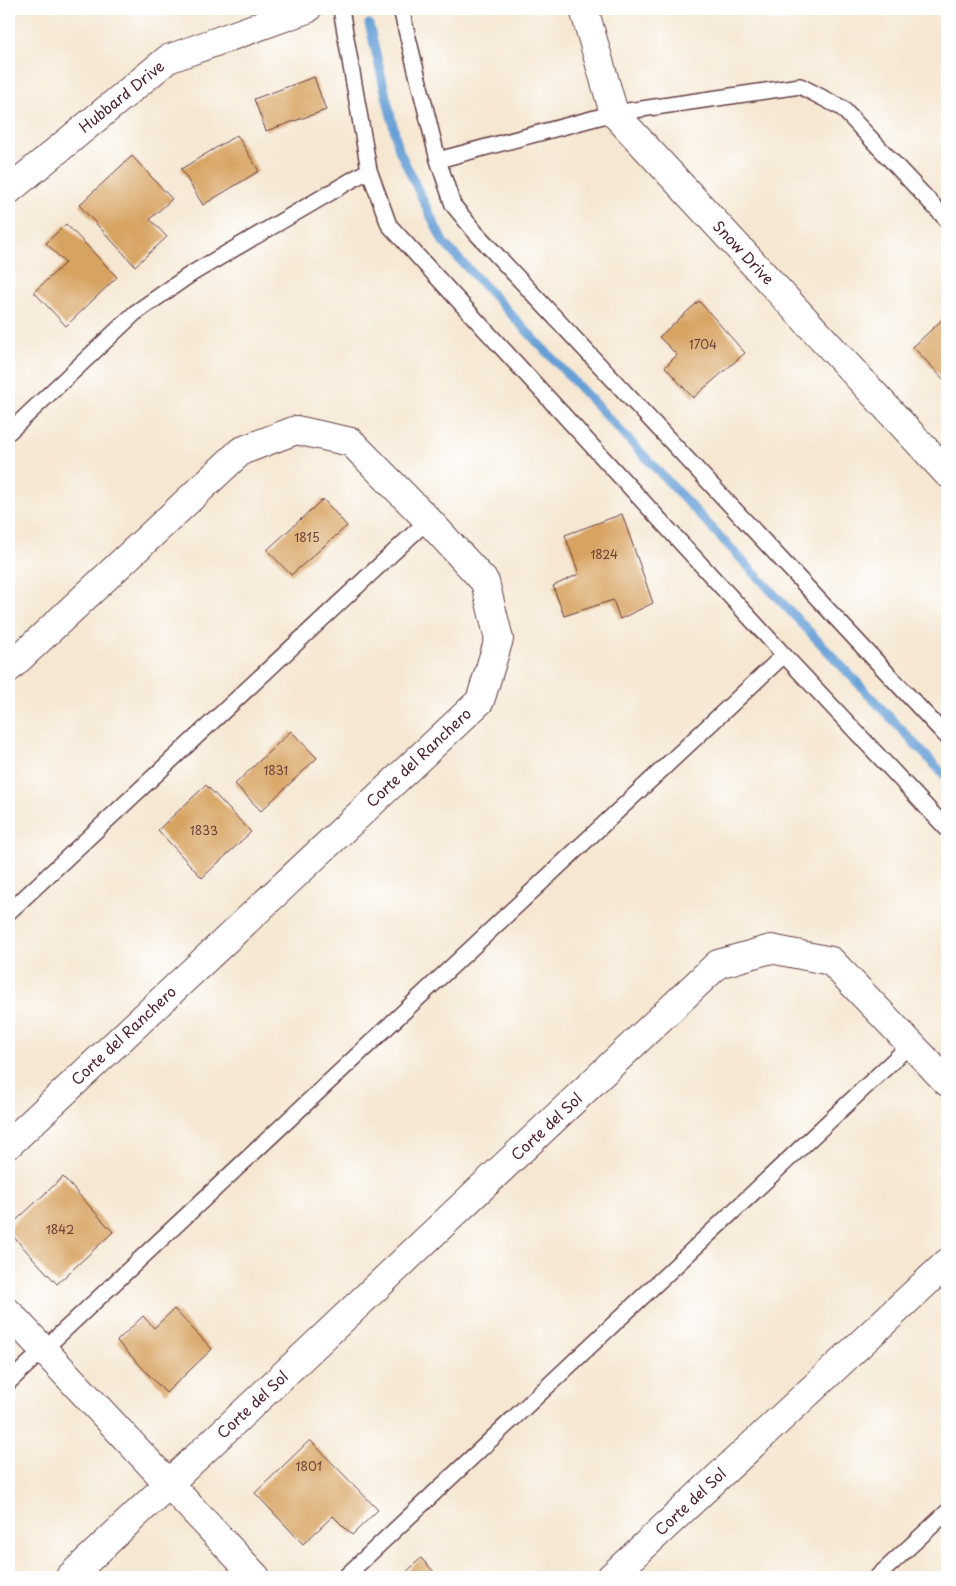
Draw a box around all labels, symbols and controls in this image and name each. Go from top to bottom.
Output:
street label: Hubbard Drive [73,54,169,138]
street label: Snow Drive [708,215,780,289]
house number: 1704 [689,335,717,353]
house number: 1815 [294,528,320,546]
house number: 1824 [590,545,618,563]
street label: Corte del Ranchero [360,702,476,812]
house number: 1831 [264,761,288,779]
house number: 1833 [190,821,218,839]
street label: Corte del Ranchero [65,980,181,1090]
street label: Corte del Sol [505,1087,587,1165]
house number: 1842 [46,1220,74,1238]
street label: Corte del Sol [211,1365,293,1443]
house number: 1801 [296,1457,322,1475]
street label: Corte del Sol [649,1462,731,1540]

